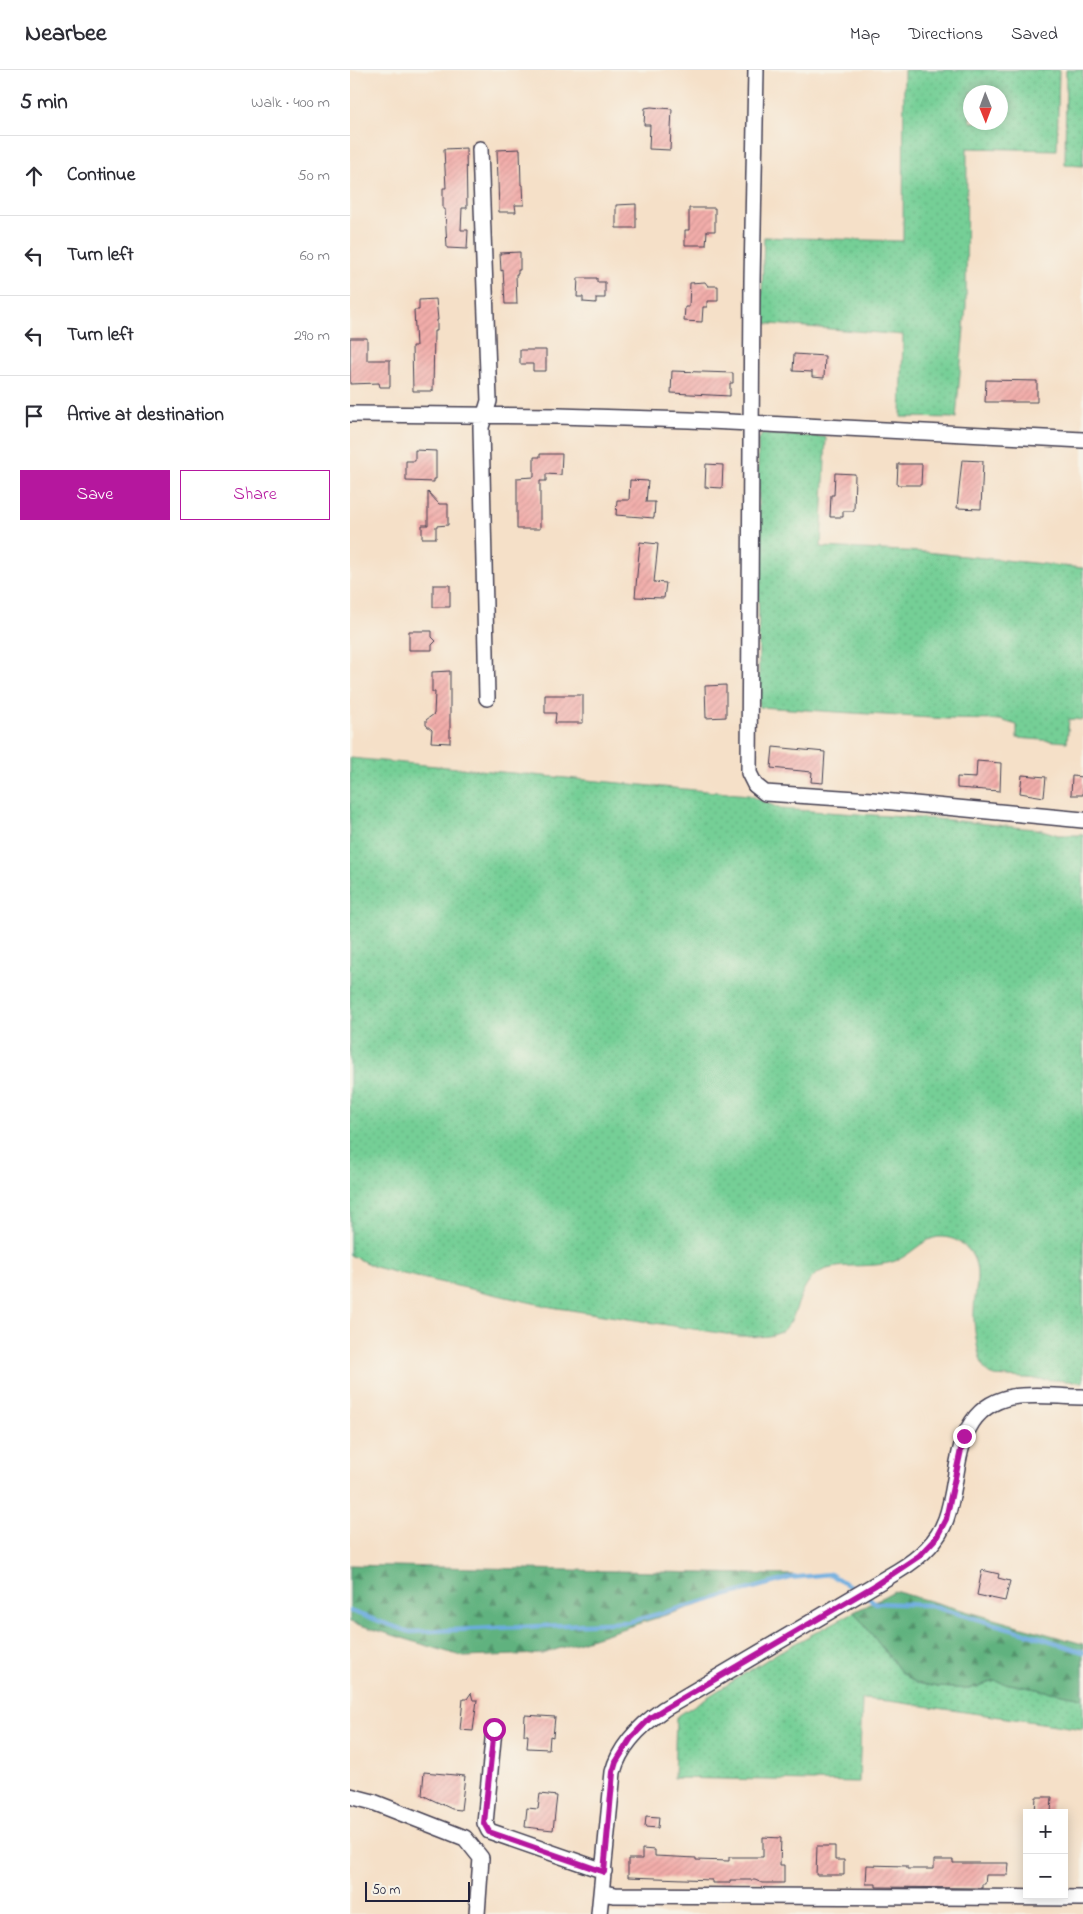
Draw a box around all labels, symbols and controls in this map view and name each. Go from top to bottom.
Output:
text: Nearbee [25,17,107,52]
text: Map [850,22,880,48]
text: Directions [908,22,983,48]
text: Saved [1011,22,1058,48]
north arrow [963,85,1008,130]
text: 5 min [20,88,68,118]
text: Walk · 400 m [251,91,330,115]
icon: ahead [20,162,48,190]
text: Continue [67,162,135,189]
text: 50 m [298,164,330,188]
icon: left [20,242,48,270]
text: Turn left [67,242,134,269]
text: 60 m [300,244,330,268]
icon: left [20,322,48,350]
text: Turn left [67,322,134,349]
text: 290 m [294,324,330,348]
icon: arrive [20,402,48,430]
text: Arrive at destination [67,402,224,429]
button: Save [20,470,170,520]
button: Share [180,470,330,520]
route end [953,1425,976,1448]
route start [483,1718,506,1741]
map controls [1023,1809,1068,1899]
button: + [1023,1809,1068,1854]
button: − [1023,1854,1068,1899]
scale bar [365,1879,470,1902]
text: 50 m [372,1880,400,1901]

